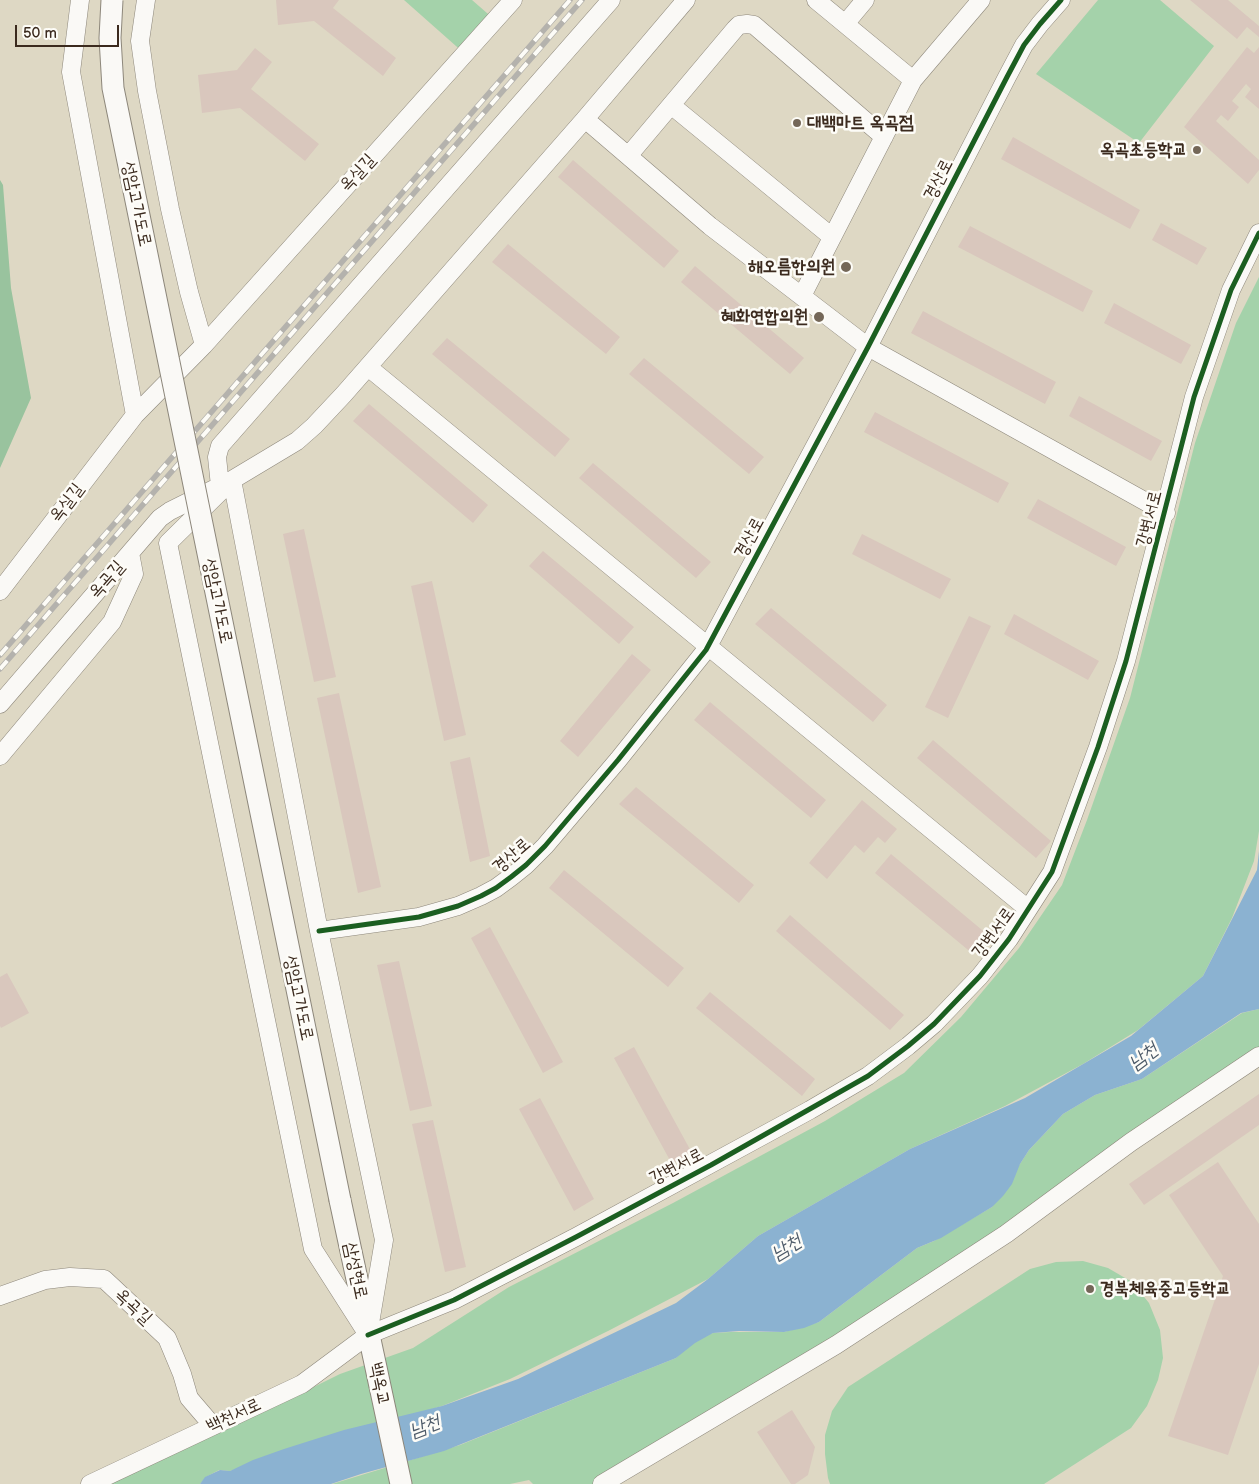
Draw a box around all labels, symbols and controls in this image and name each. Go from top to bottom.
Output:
scale bar [18,15,121,47]
text: 50 m [23,24,57,43]
place label: 대백마트 옥곡점 [807,112,913,134]
marker: 대백마트 옥곡점 [791,117,803,129]
place label: 옥곡초등학교 [1100,139,1187,161]
marker: 옥곡초등학교 [1191,144,1203,156]
street label: 옥실길 [335,150,381,196]
street label: 경산로 [920,156,958,204]
street label: 성암고가도로 [116,159,156,249]
place label: 해오름한의원 [748,256,835,278]
marker: 해오름한의원 [839,260,853,274]
place label: 혜화연합의원 [721,306,808,328]
marker: 혜화연합의원 [812,310,826,324]
street label: 옥실길 [45,479,89,527]
street label: 강변서로 [1133,488,1167,550]
street label: 경산로 [730,514,770,562]
street label: 성암고가도로 [197,556,237,646]
street label: 옥곡길 [85,557,129,603]
street label: 경산로 [489,834,535,878]
street label: 강변서로 [968,903,1020,963]
street label: 성암고가도로 [278,953,318,1043]
water label: 남천 [1125,1039,1163,1075]
street label: 강변서로 [646,1144,708,1190]
water label: 남천 [768,1230,806,1266]
street label: 삼성현로 [338,1240,372,1302]
place label: 경북체육중고등학교 [1100,1278,1230,1300]
marker: 경북체육중고등학교 [1084,1283,1096,1295]
street label: 옥곡길 [110,1284,156,1330]
street label: 백옥교 [364,1361,394,1407]
street label: 백천서로 [203,1394,265,1438]
water label: 남천 [407,1411,443,1443]

